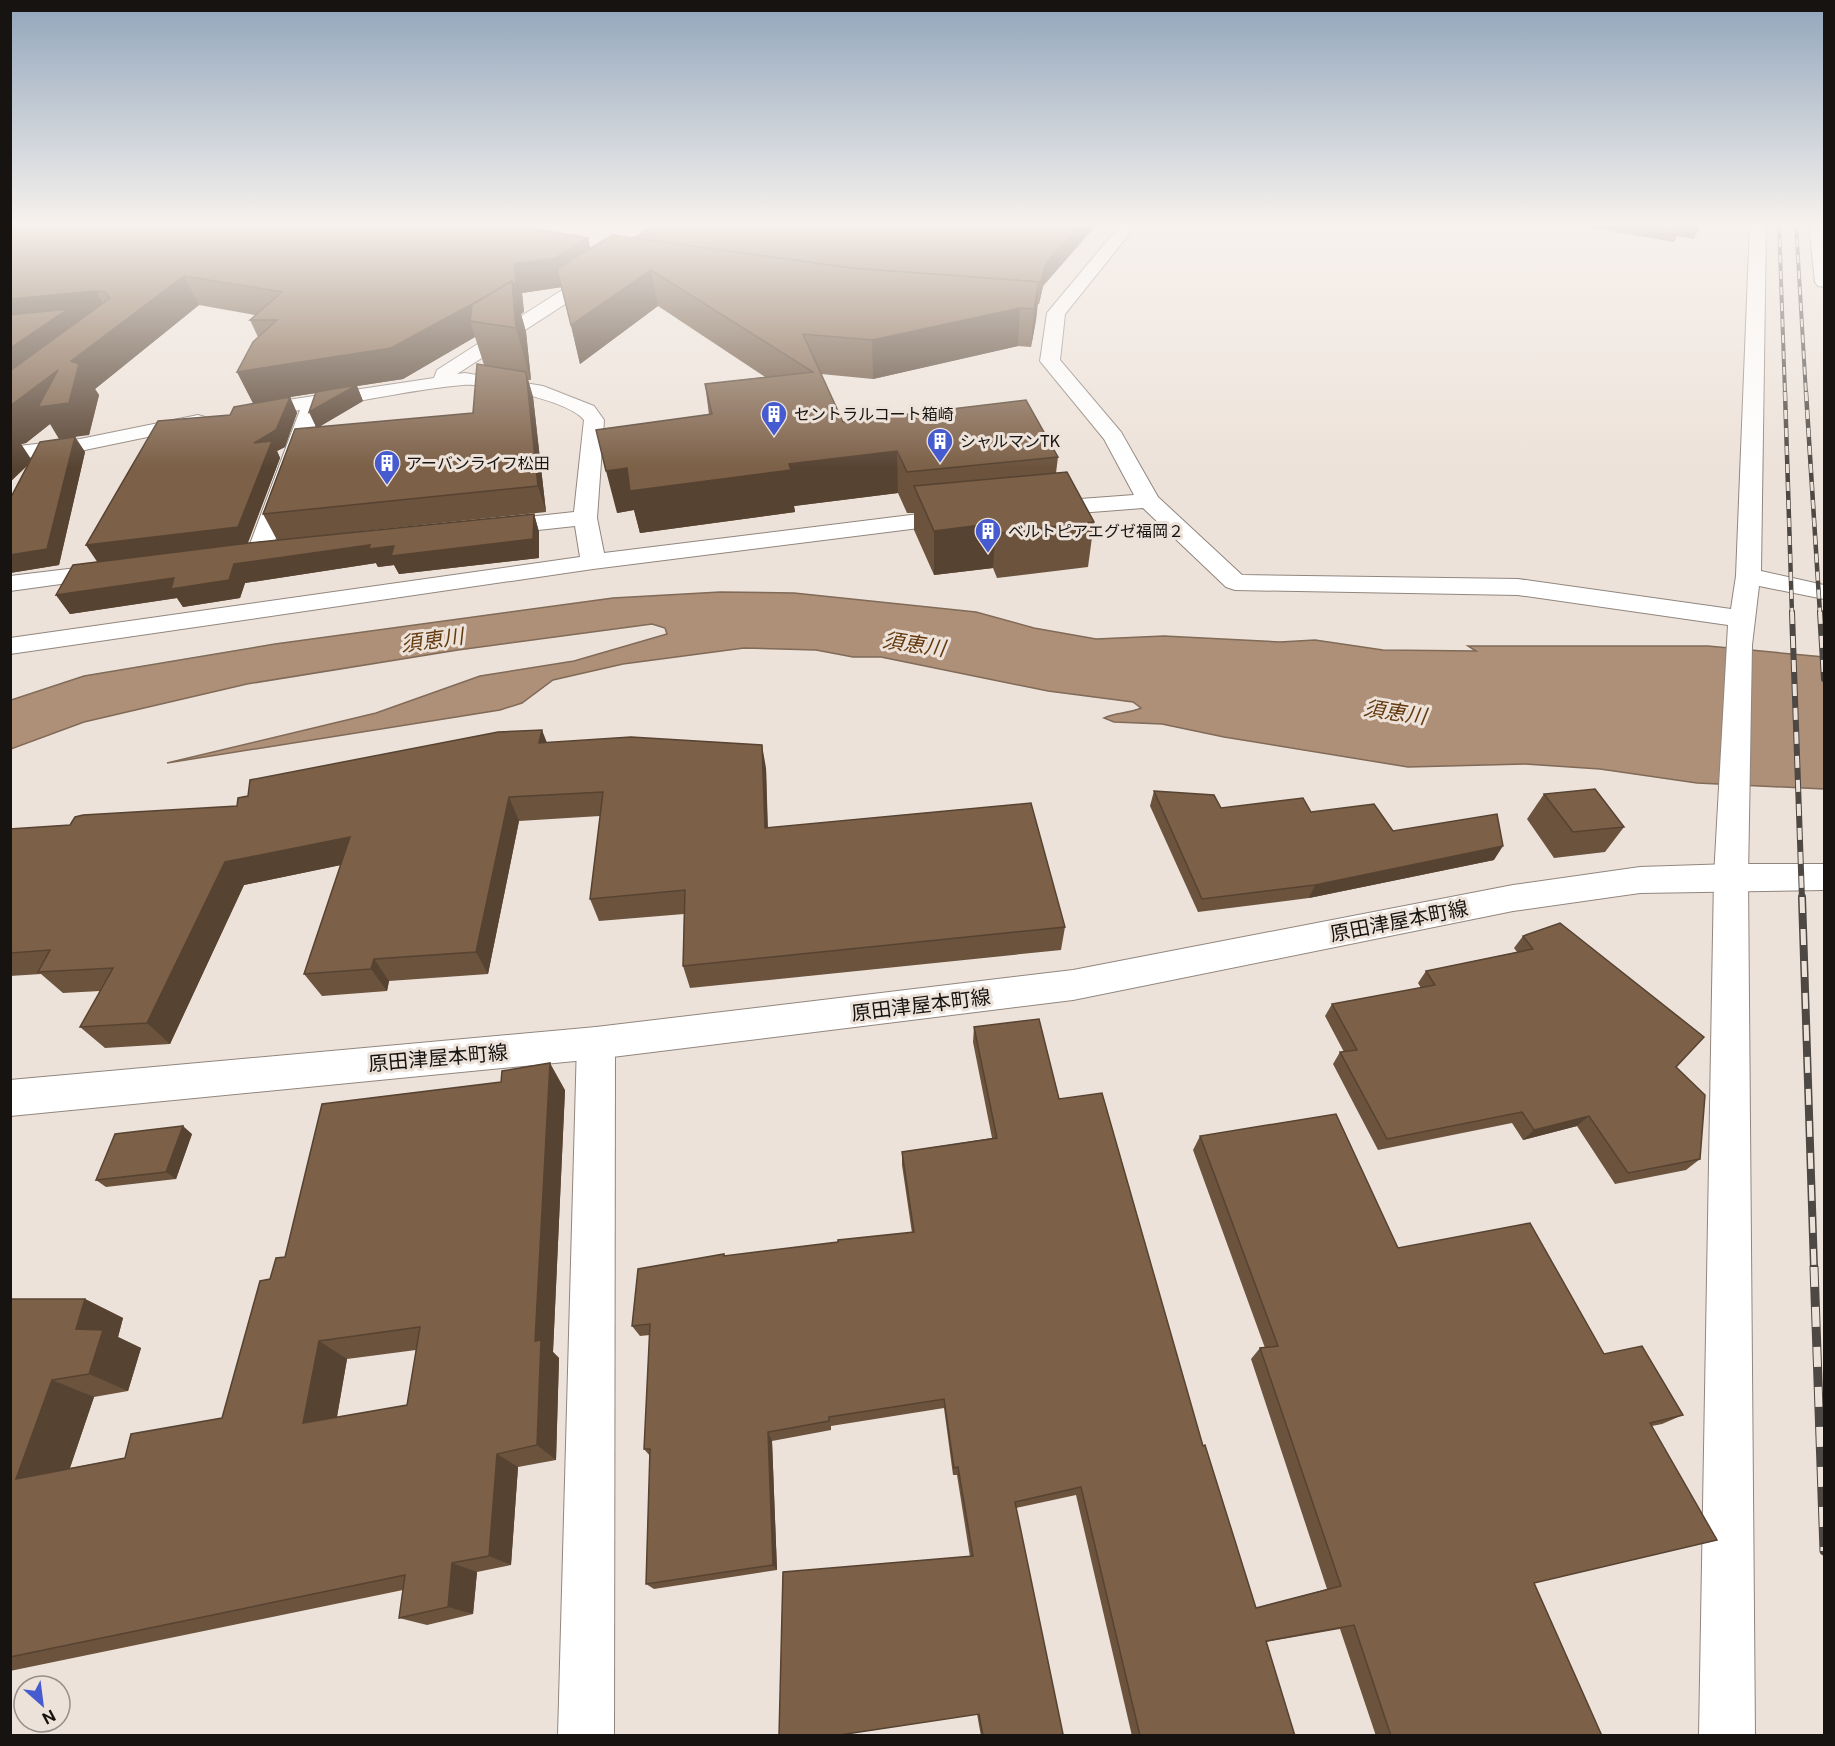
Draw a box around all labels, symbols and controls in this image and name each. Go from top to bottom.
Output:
building icon: セントラルコート箱崎 [759,399,789,437]
place label: セントラルコート箱崎 [794,405,954,424]
building icon: シャルマンTK [925,426,955,464]
place label: シャルマンTK [960,432,1060,451]
building icon: アーバンライフ松田 [372,448,402,486]
place label: アーバンライフ松田 [406,454,550,473]
building icon: ベルトピアエグゼ福岡２ [973,516,1003,554]
place label: ベルトピアエグゼ福岡２ [1008,522,1184,541]
water label: 須恵川 [399,623,467,657]
water label: 須恵川 [881,627,949,661]
water label: 須恵川 [1362,695,1430,729]
street label: 原田津屋本町線 [1328,896,1470,946]
street label: 原田津屋本町線 [850,985,992,1025]
street label: 原田津屋本町線 [367,1040,509,1076]
north arrow [12,1674,72,1734]
text: N [39,1705,59,1728]

